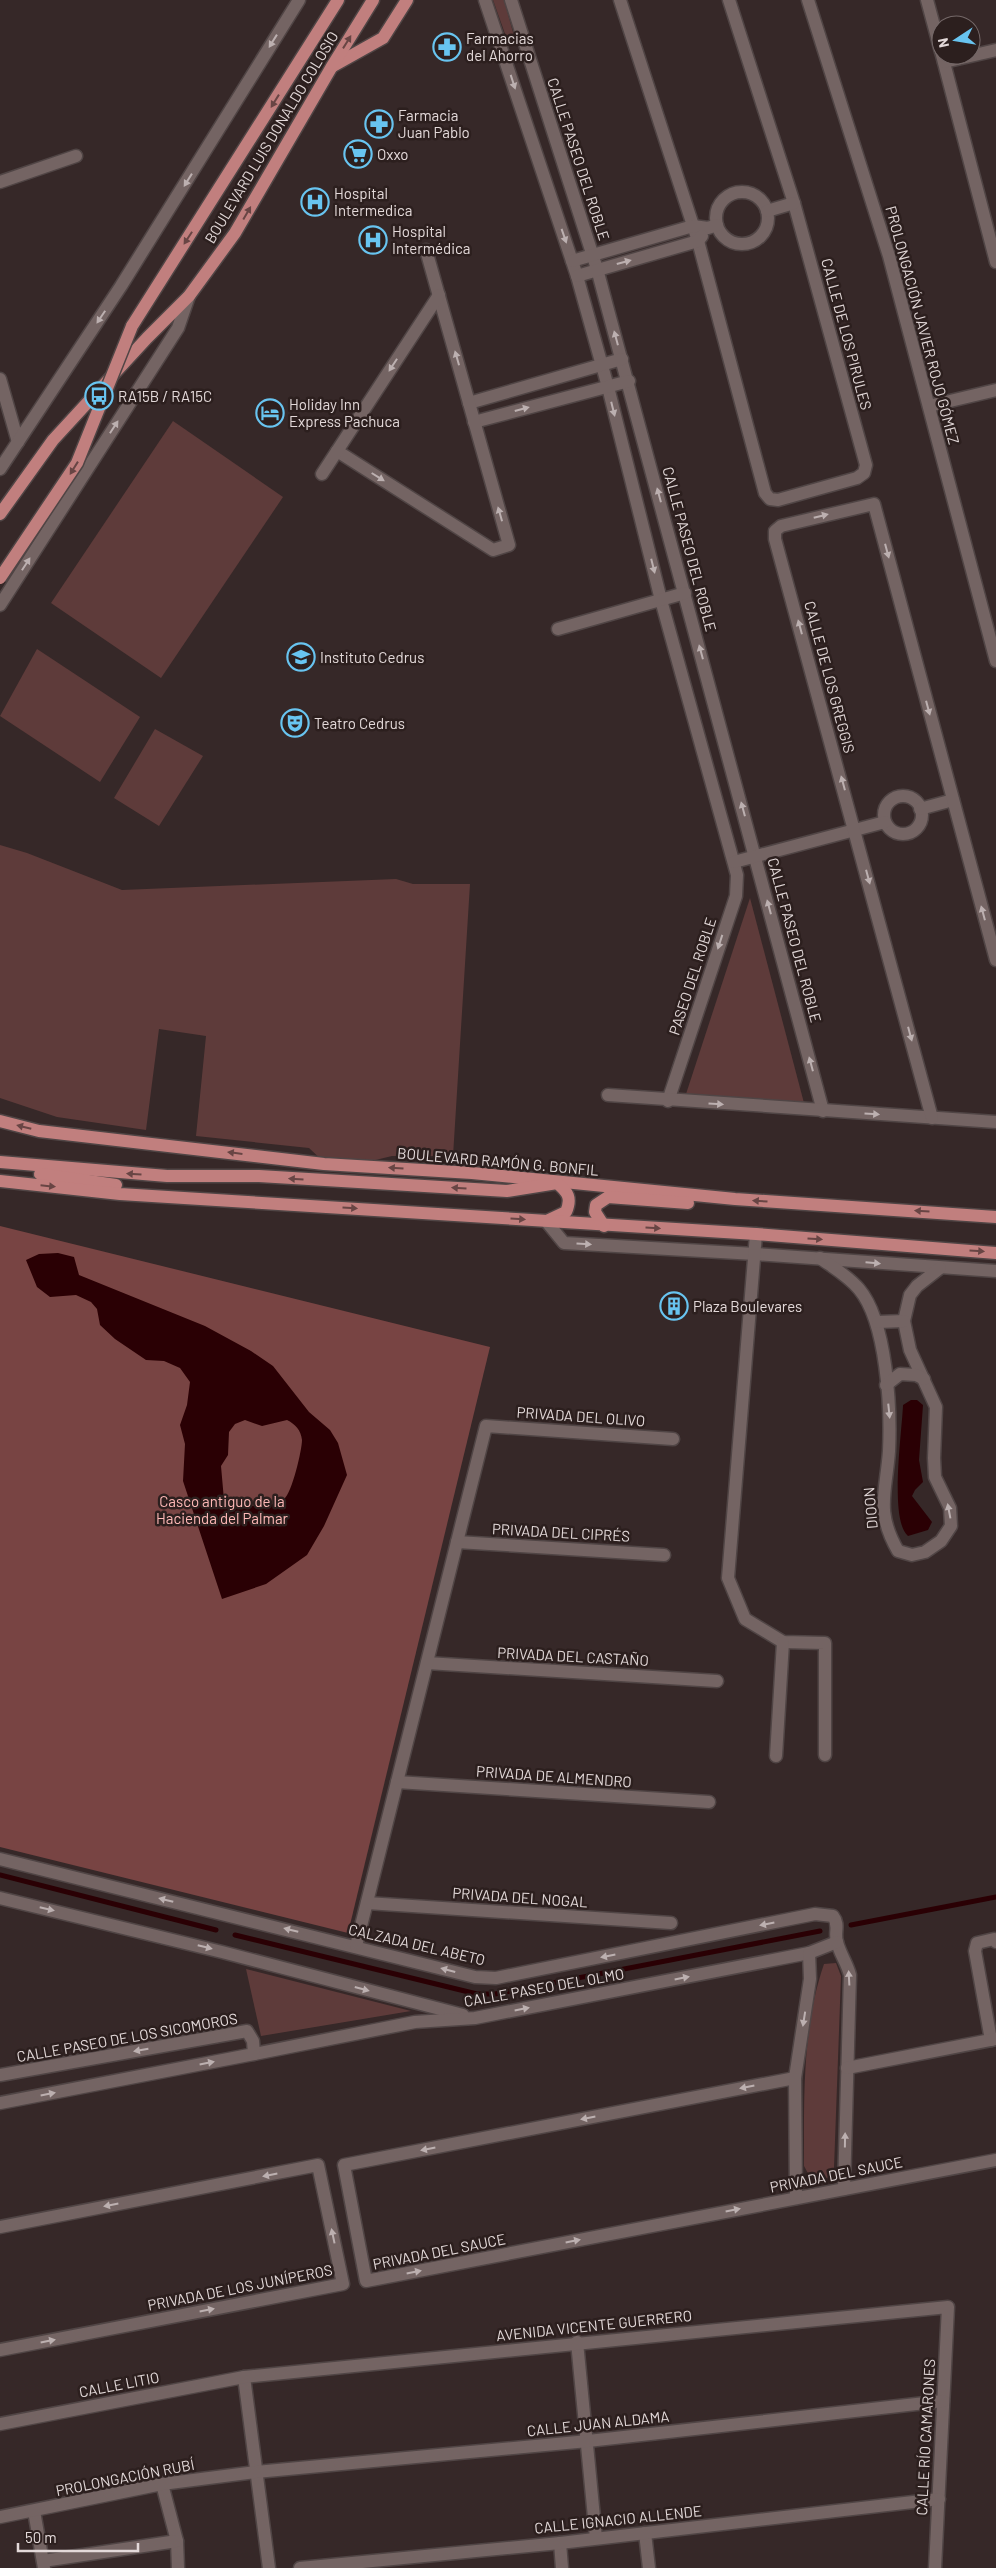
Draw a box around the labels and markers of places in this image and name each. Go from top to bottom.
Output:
place label: Farmacias del Ahorro [466,29,534,64]
pharmacy icon: Farmacias del Ahorro [432,32,462,62]
place label: Farmacia Juan Pablo [398,106,470,141]
pharmacy icon: Farmacia Juan Pablo [364,109,394,139]
supermarket icon: Oxxo [343,139,373,169]
place label: Oxxo [377,145,409,163]
place label: Hospital Intermedica [334,184,412,219]
hospital icon: Hospital Intermedica [300,187,330,217]
place label: Hospital Intermédica [392,222,470,257]
hospital icon: Hospital Intermédica [358,225,388,255]
bus stop icon: RA15B / RA15C [84,381,114,411]
place label: RA15B / RA15C [118,387,212,405]
place label: Holiday Inn Express Pachuca [289,395,400,430]
hotel icon: Holiday Inn Express Pachuca [255,398,285,428]
school or university icon: Instituto Cedrus [286,642,316,672]
place label: Instituto Cedrus [320,648,424,666]
theatre icon: Teatro Cedrus [280,708,310,738]
place label: Teatro Cedrus [314,714,405,732]
building icon: Plaza Boulevares [659,1291,689,1321]
place label: Plaza Boulevares [693,1297,802,1315]

